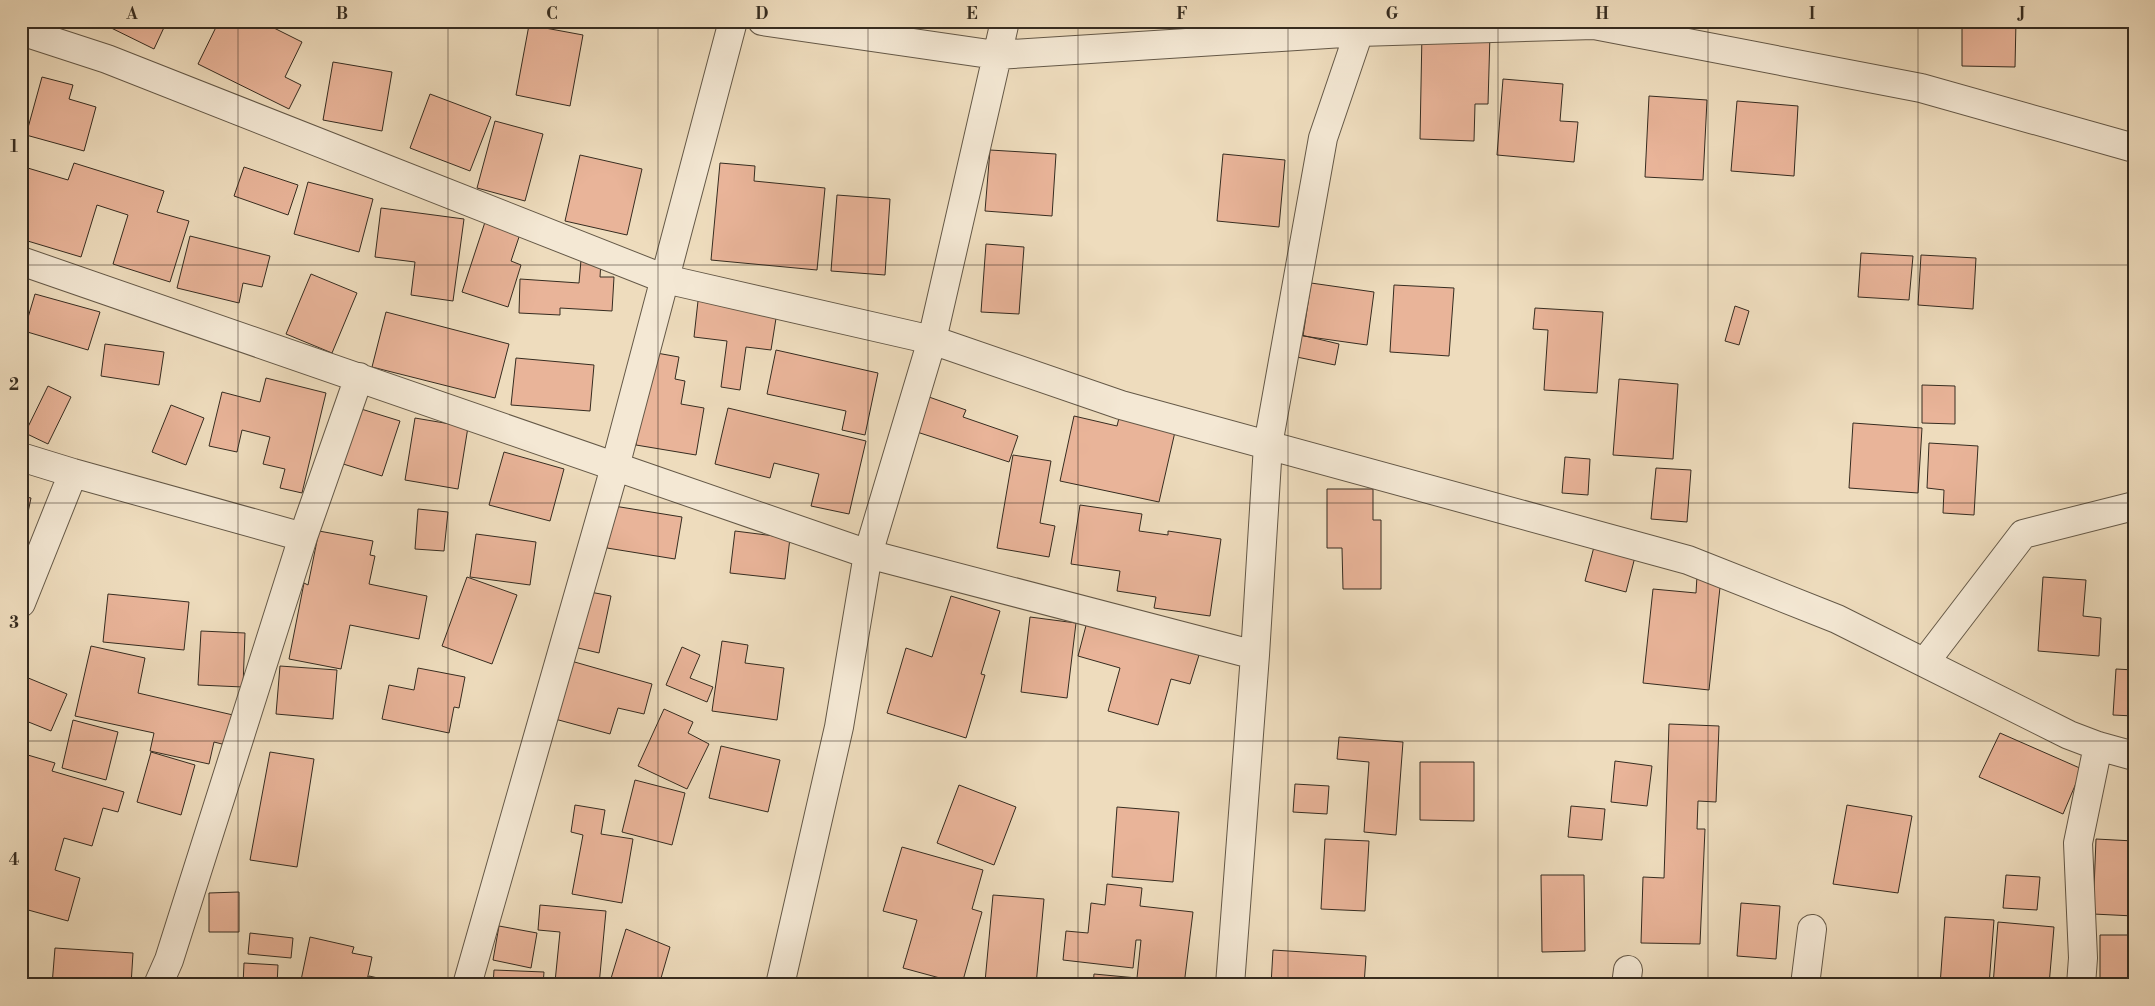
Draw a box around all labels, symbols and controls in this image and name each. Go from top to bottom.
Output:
text: A [125,4,138,24]
text: B [336,4,348,24]
text: C [546,4,558,24]
text: D [756,4,769,24]
text: E [966,4,978,24]
text: F [1176,4,1188,24]
text: G [1386,4,1399,24]
text: H [1595,4,1609,24]
text: I [1809,4,1815,24]
text: J [2017,4,2025,24]
text: 1 [10,137,18,157]
text: 2 [9,375,19,395]
text: 3 [9,613,19,633]
text: 4 [9,850,20,870]

